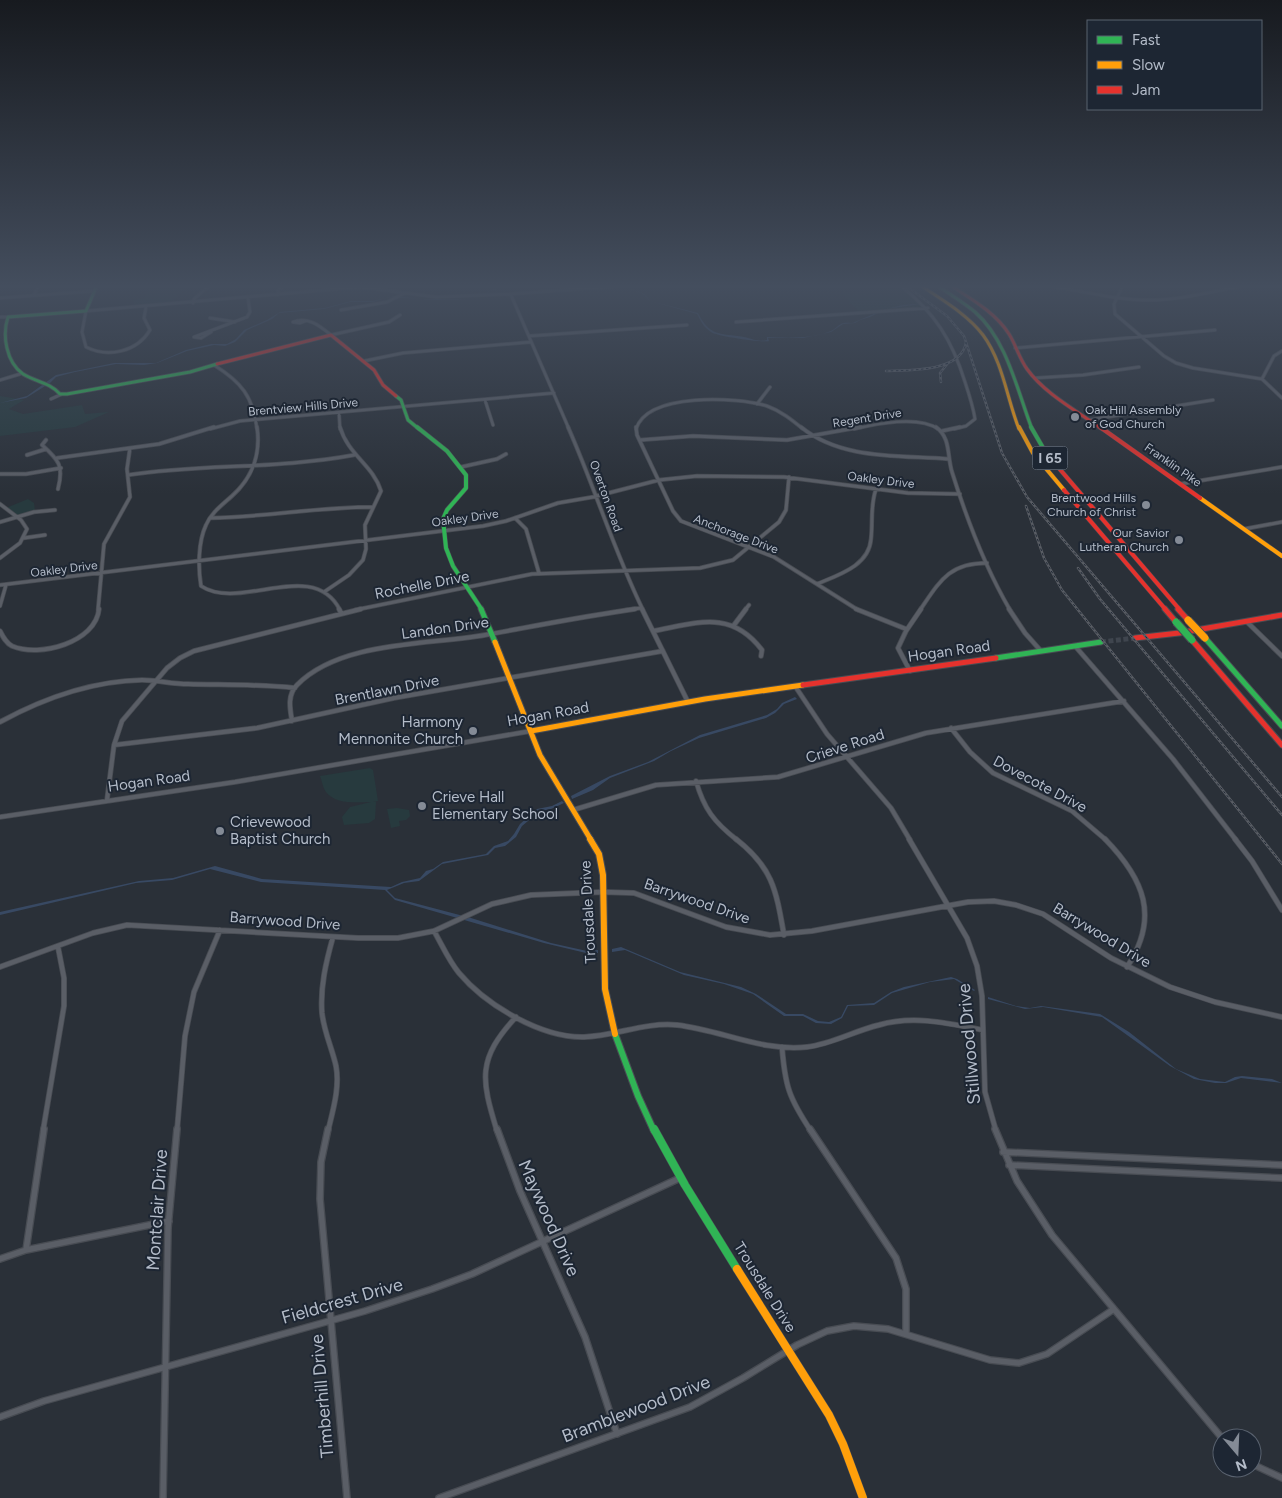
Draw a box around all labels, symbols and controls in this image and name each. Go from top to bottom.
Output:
legend [1087,20,1262,110]
text: Fast [1132,31,1161,49]
text: Slow [1132,56,1165,74]
text: Jam [1132,81,1160,99]
street label: Brentview Hills Drive [247,395,359,419]
place label: Oak Hill Assembly of God Church [1085,403,1182,431]
street label: Regent Drive [832,406,903,430]
marker: Oak Hill Assembly of God Church [1069,411,1081,423]
street label: Franklin Pike [1142,440,1204,490]
road number: I 65 [1032,446,1068,469]
street label: Overton Road [587,458,625,534]
street label: Oakley Drive [847,469,916,491]
place label: Brentwood Hills Church of Christ [1047,491,1136,519]
marker: Brentwood Hills Church of Christ [1140,499,1152,511]
street label: Oakley Drive [431,506,500,530]
street label: Anchorage Drive [692,511,781,557]
place label: Our Savior Lutheran Church [1079,526,1169,554]
marker: Our Savior Lutheran Church [1173,534,1185,546]
street label: Oakley Drive [30,558,99,580]
street label: Rochelle Drive [373,567,471,603]
street label: Landon Drive [400,613,490,643]
street label: Hogan Road [907,636,991,666]
street label: Brentlawn Drive [333,671,441,709]
street label: Hogan Road [506,698,590,730]
place label: Harmony Mennonite Church [338,713,463,748]
marker: Harmony Mennonite Church [467,725,479,737]
street label: Crieve Road [804,725,886,767]
street label: Dovecote Drive [990,752,1090,816]
street label: Hogan Road [107,766,191,796]
place label: Crieve Hall Elementary School [432,788,558,823]
marker: Crieve Hall Elementary School [416,800,428,812]
place label: Crievewood Baptist Church [230,813,330,848]
marker: Crievewood Baptist Church [214,825,226,837]
street label: Trousdale Drive [576,860,600,964]
street label: Barrywood Drive [642,874,752,928]
street label: Barrywood Drive [1050,899,1154,971]
street label: Barrywood Drive [229,908,341,934]
street label: Stillwood Drive [953,982,985,1105]
street label: Montclair Drive [142,1148,172,1271]
street label: Maywood Drive [514,1156,585,1280]
street label: Trousdale Drive [730,1239,800,1335]
street label: Fieldcrest Drive [279,1273,405,1329]
street label: Timberhill Drive [306,1333,338,1459]
street label: Bramblewood Drive [559,1371,713,1447]
north arrow [1212,1428,1262,1478]
text: N [1233,1455,1249,1475]

